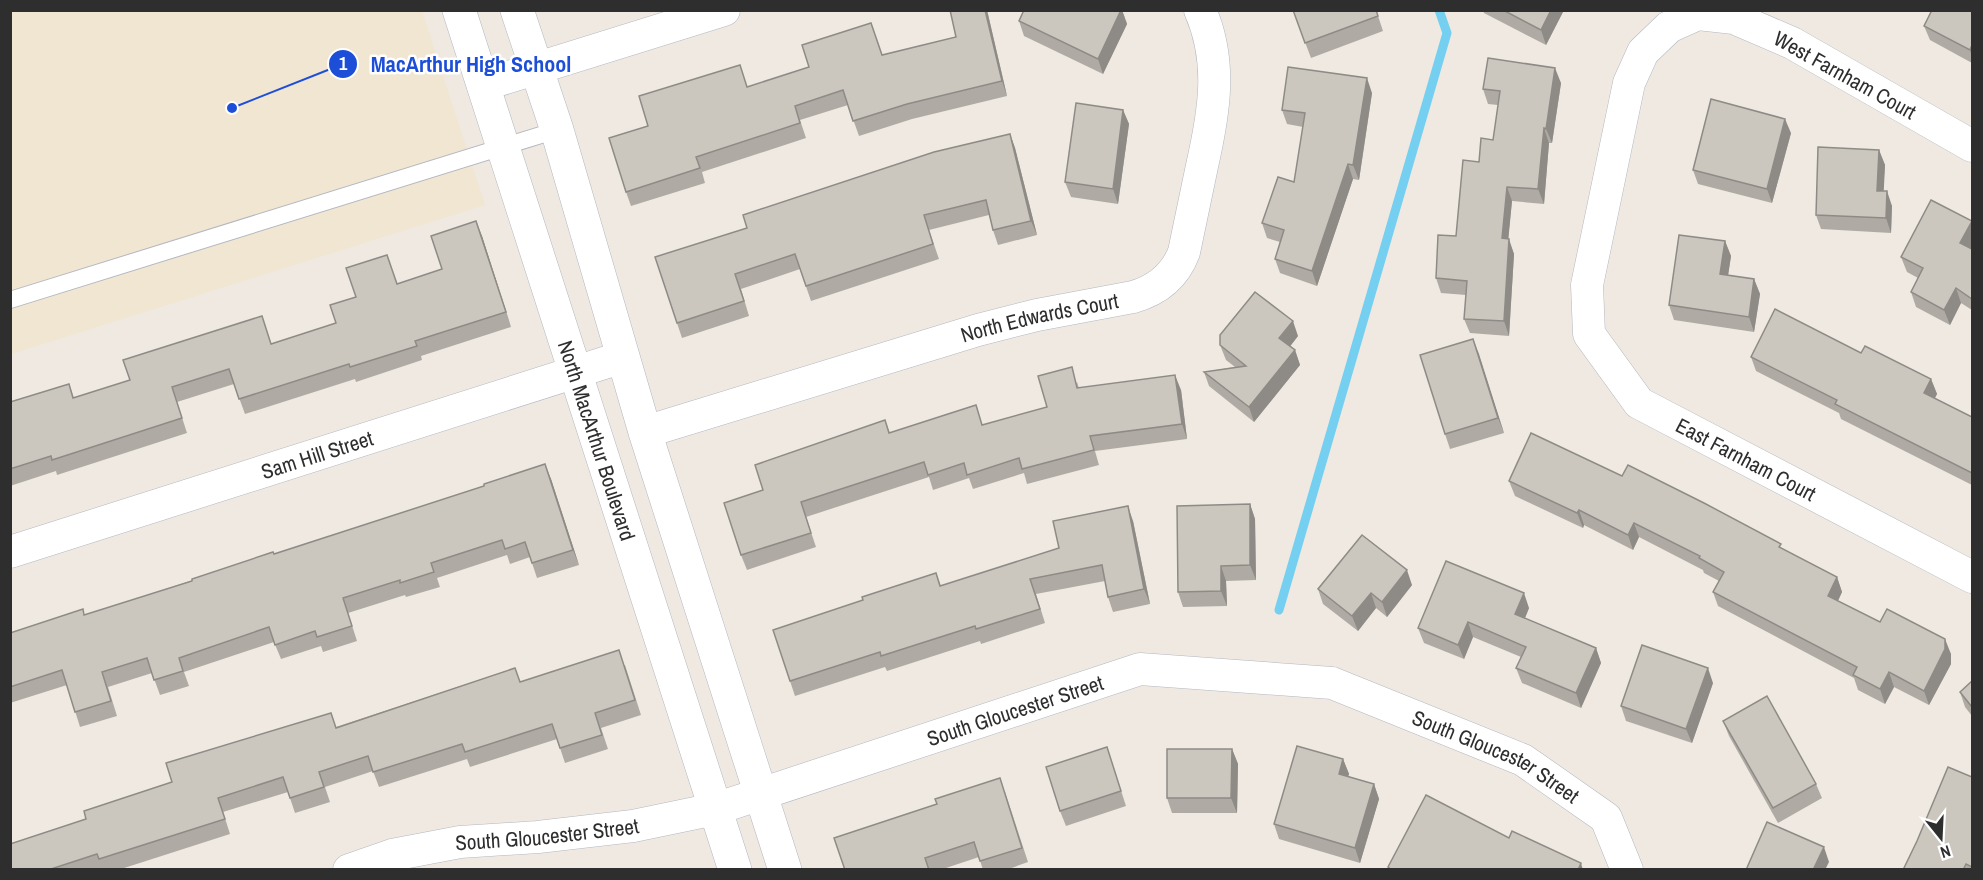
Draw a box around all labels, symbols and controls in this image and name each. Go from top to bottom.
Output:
street label: West Farnham Court [1769,24,1922,126]
callout: MacArthur High School [328,44,583,84]
text: MacArthur High School [371,49,571,79]
text: 1 [339,51,348,76]
street label: North Edwards Court [957,286,1121,349]
street label: North MacArthur Boulevard [551,337,643,544]
street label: East Farnham Court [1671,410,1821,508]
street label: Sam Hill Street [257,423,377,486]
street label: South Gloucester Street [923,668,1107,753]
street label: South Gloucester Street [1408,702,1585,810]
north arrow [1911,808,1971,868]
street label: South Gloucester Street [454,811,641,857]
text: N [1938,840,1954,864]

